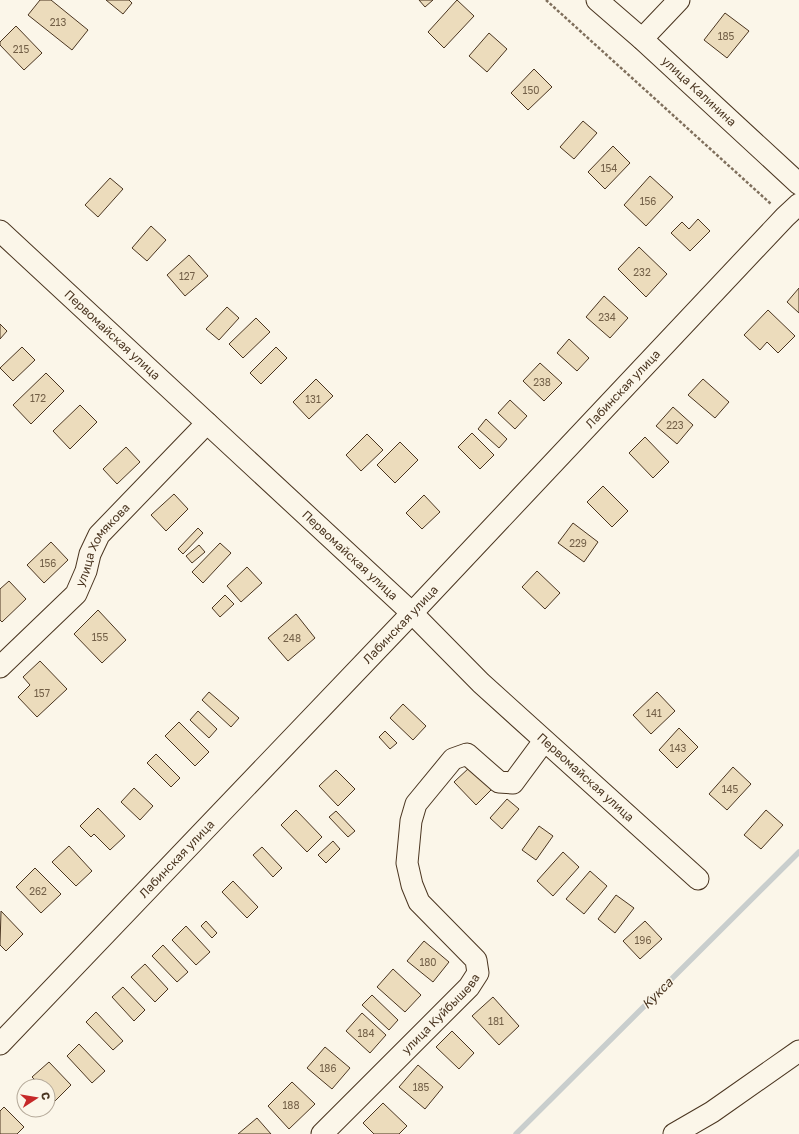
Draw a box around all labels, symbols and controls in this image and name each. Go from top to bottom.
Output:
house number: 213 [50,16,66,28]
house number: 185 [718,30,735,42]
house number: 215 [13,43,29,55]
street label: улица Калинина [659,53,740,129]
house number: 150 [523,84,539,96]
house number: 154 [601,162,617,174]
house number: 156 [640,195,656,207]
house number: 232 [633,266,651,278]
house number: 127 [179,270,195,282]
street label: Первомайская улица [62,287,164,383]
house number: 234 [598,311,616,323]
street label: Лабинская улица [582,346,663,431]
house number: 238 [533,376,551,388]
house number: 172 [30,392,46,404]
house number: 131 [305,393,321,405]
house number: 223 [666,419,684,431]
street label: улица Хомякова [72,500,133,589]
street label: Первомайская улица [299,507,401,603]
house number: 229 [569,537,587,549]
house number: 156 [40,557,56,569]
street label: Лабинская улица [360,582,441,667]
house number: 155 [92,631,108,643]
house number: 248 [283,632,301,644]
house number: 157 [34,687,50,699]
house number: 141 [646,707,662,719]
street label: Первомайская улица [534,730,637,825]
house number: 143 [670,742,687,754]
house number: 145 [722,783,739,795]
street label: Лабинская улица [136,816,217,901]
house number: 262 [29,885,47,897]
house number: 196 [635,934,651,946]
house number: 180 [419,956,437,968]
street label: улица Куйбышева [398,971,483,1057]
water label: Кукса [638,974,676,1012]
house number: 181 [488,1015,504,1027]
house number: 184 [357,1027,375,1039]
house number: 186 [320,1062,337,1074]
north arrow [16,1078,56,1118]
house number: 185 [413,1081,430,1093]
text: С [39,1091,53,1101]
house number: 188 [282,1099,300,1111]

